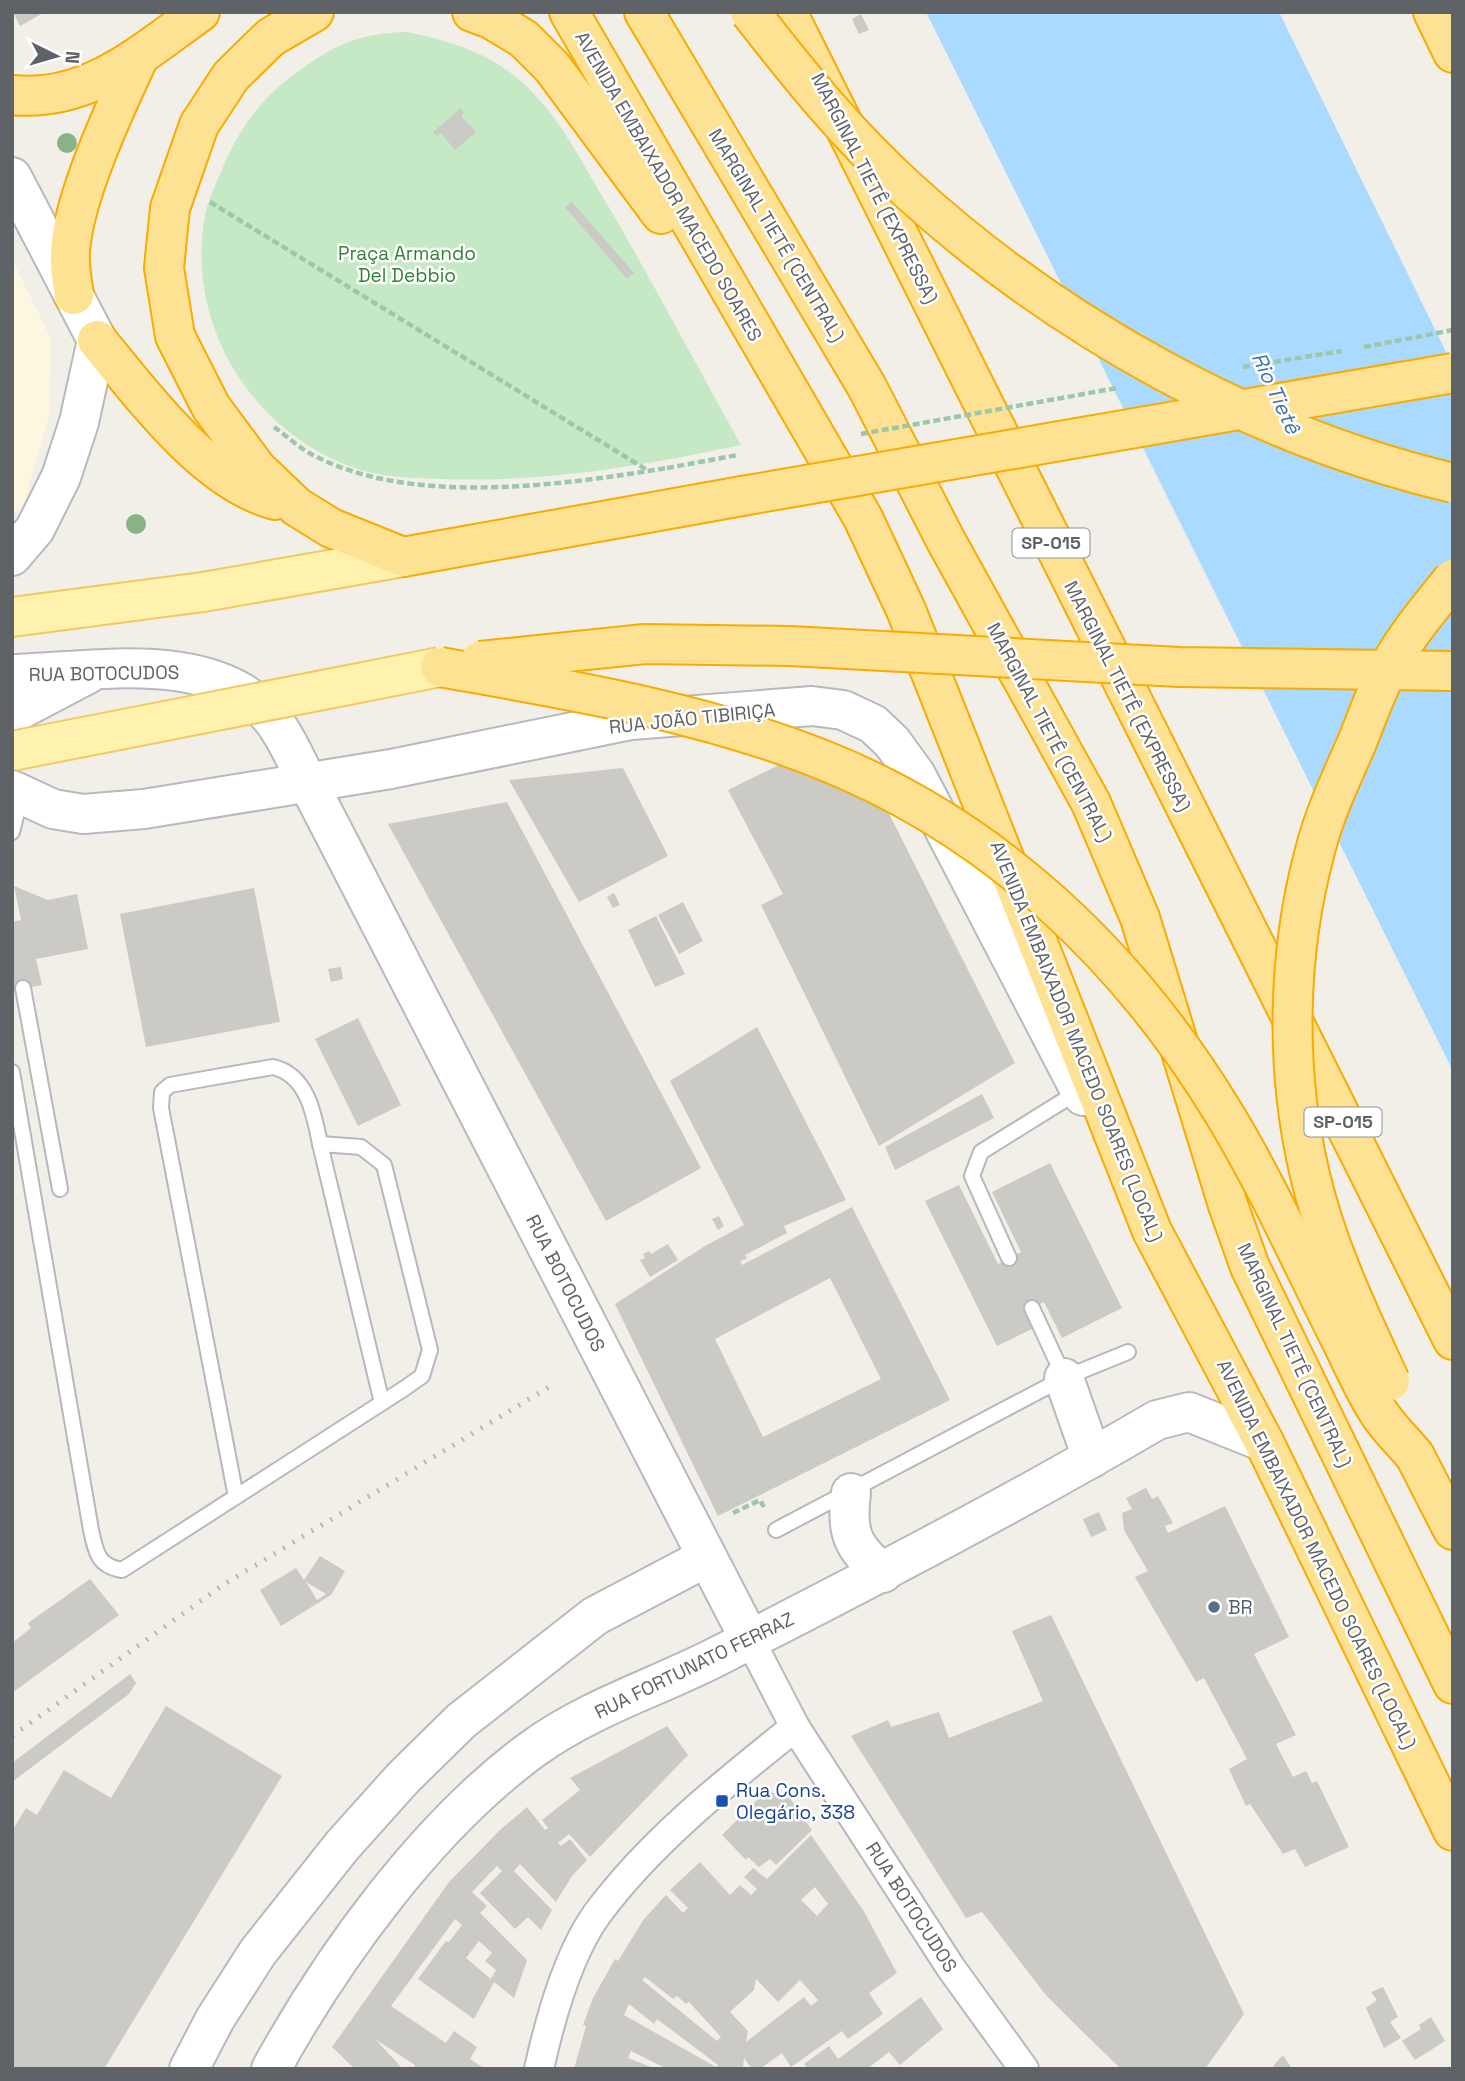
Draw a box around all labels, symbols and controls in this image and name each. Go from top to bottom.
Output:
north arrow [21,21,91,91]
street label: AVENIDA EMBAIXADOR MACEDO SOARES [569,27,768,346]
text: N [59,50,85,65]
street label: MARGINAL TIETÊ (EXPRESSA) [805,68,944,308]
street label: MARGINAL TIETÊ (CENTRAL) [703,124,850,347]
park label: Praça Armando Del Debbio [338,241,476,288]
water label: Rio Tietê [1246,348,1308,439]
road number: SP-015 [1012,528,1090,558]
street label: MARGINAL TIETÊ (EXPRESSA) [1058,576,1197,816]
street label: MARGINAL TIETÊ (CENTRAL) [981,618,1118,846]
street label: RUA BOTOCUDOS [28,660,180,687]
street label: RUA JOÃO TIBIRIÇA [608,697,776,740]
street label: AVENIDA EMBAIXADOR MACEDO SOARES (LOCAL) [984,837,1169,1245]
road number: SP-015 [1304,1107,1382,1136]
street label: RUA BOTOCUDOS [520,1210,611,1356]
street label: MARGINAL TIETÊ (CENTRAL) [1232,1239,1358,1471]
street label: AVENIDA EMBAIXADOR MACEDO SOARES (LOCAL) [1211,1355,1422,1753]
place label: BR [1228,1595,1253,1620]
marker: BR [1206,1599,1222,1615]
street label: RUA FORTUNATO FERRAZ [590,1606,798,1725]
place label: Rua Cons. Olegário, 338 [736,1778,855,1825]
marker: Rua Cons. Olegário, 338 [714,1793,730,1809]
street label: RUA BOTOCUDOS [860,1837,963,1977]

